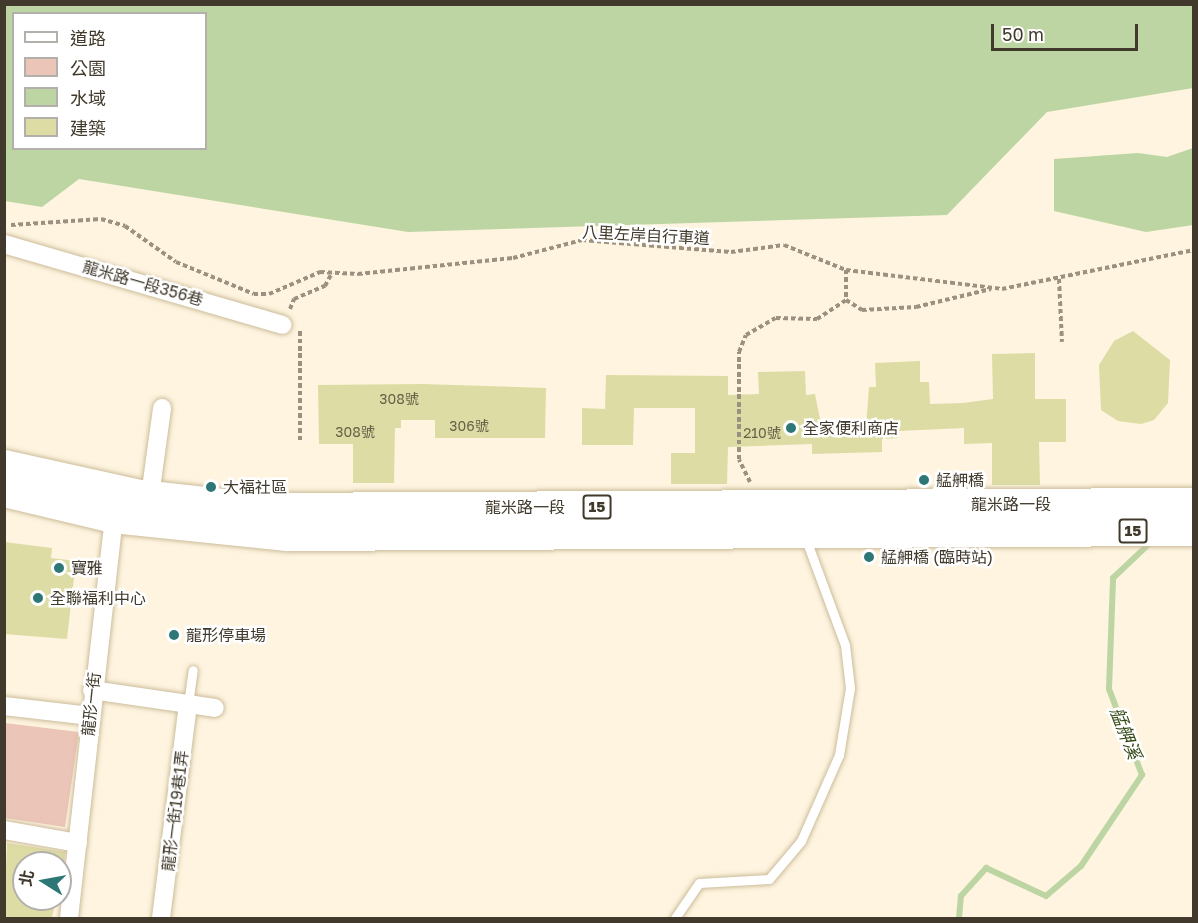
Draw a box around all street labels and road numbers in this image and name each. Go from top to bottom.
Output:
street label: 八里左岸自行車道 [582,222,710,248]
street label: 龍米路一段356巷 [81,257,205,309]
street label: 龍米路一段 [971,494,1051,514]
road number: 15 [582,495,612,519]
street label: 龍米路一段 [485,497,565,517]
road number: 15 [1118,519,1148,543]
street label: 龍形一街 [78,671,104,737]
street label: 龍形一街19巷1弄 [158,750,192,872]

